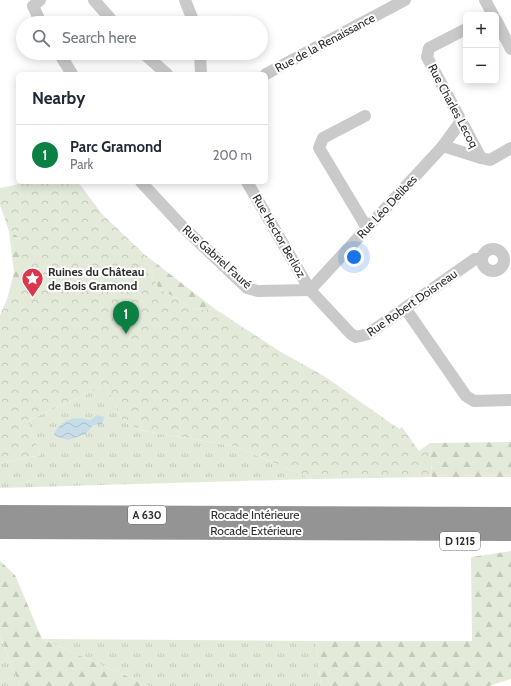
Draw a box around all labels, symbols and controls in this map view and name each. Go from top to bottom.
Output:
street label: Rue de la Renaissance [272,10,377,75]
map controls [463,12,499,84]
button: + [463,12,499,48]
search box [16,16,268,60]
icon: search [30,27,52,49]
text: Search here [62,29,137,47]
button: − [463,48,499,84]
street label: Rue Charles Lecoq [425,61,482,150]
text: Nearby [32,88,85,108]
text: Parc Gramond [70,138,162,156]
text: 1 [43,147,47,163]
text: 200 m [213,147,252,163]
text: Park [70,156,93,172]
street label: Rue Léo Delibes [353,172,420,242]
street label: Rue Hector Berlioz [249,191,310,280]
street label: Rue Gabriel Fauré [180,222,255,292]
your location [344,247,364,267]
place label: Ruines du Château de Bois Gramond [48,264,144,293]
place icon: Ruines du Château de Bois Gramond [19,266,45,299]
street label: Rue Robert Doisneau [364,266,460,339]
pin: 1 [113,301,139,334]
road number: A 630 [128,506,166,524]
street label: Rocade Intérieure [211,507,299,522]
street label: Rocade Extérieure [210,523,302,538]
road number: D 1215 [440,532,480,550]

